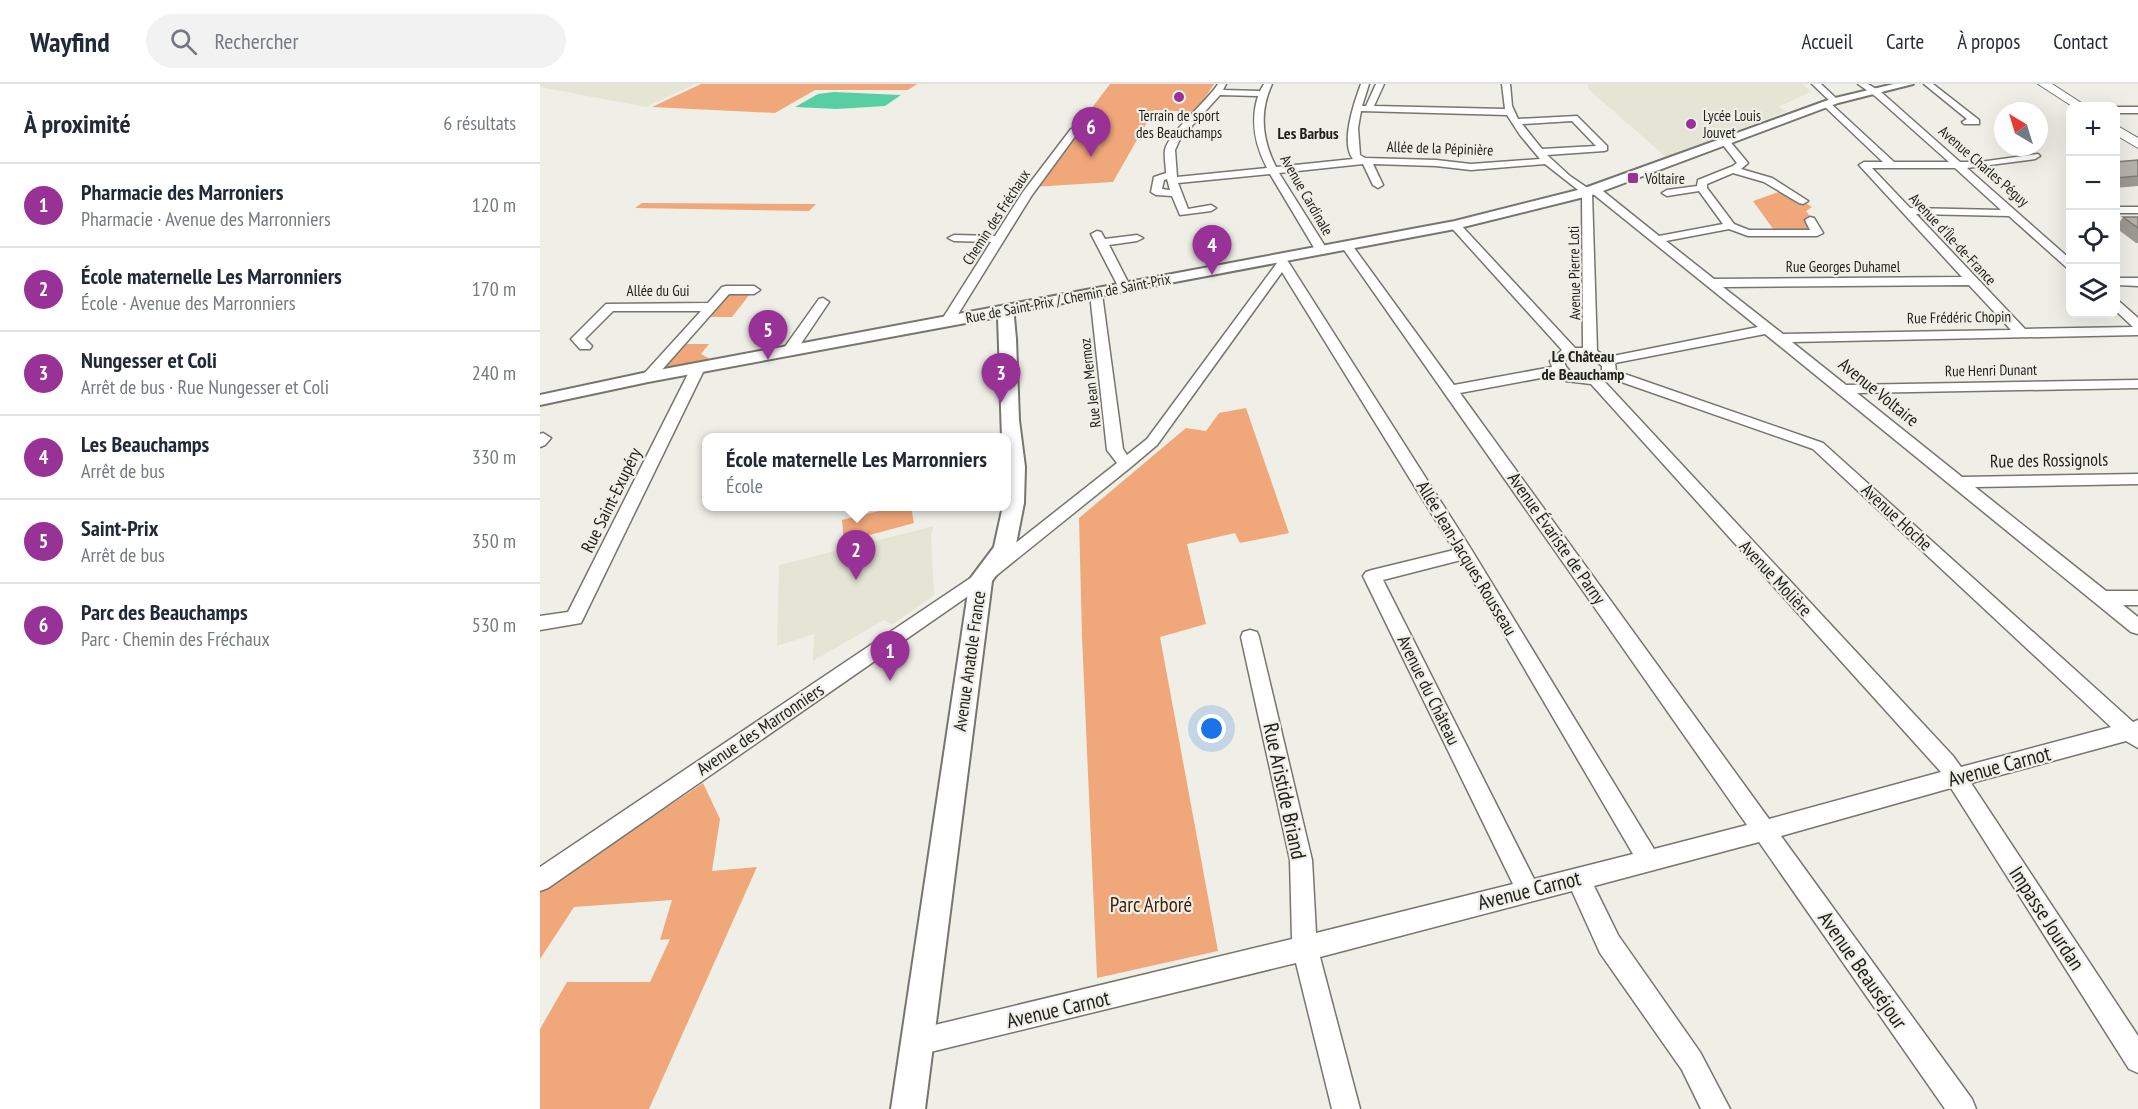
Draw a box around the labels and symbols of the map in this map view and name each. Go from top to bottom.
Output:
marker: Terrain de sport des Beauchamps [1172,90,1186,104]
north arrow [1994,102,2048,156]
place label: Terrain de sport des Beauchamps [1136,106,1222,142]
place label: Lycée Louis Jouvet [1702,106,1761,142]
pin: 6 [1072,107,1110,157]
marker: Lycée Louis Jouvet [1684,117,1698,131]
street label: Avenue Charles Péguy [1935,122,2033,211]
district label: Les Barbus [1277,123,1339,143]
street label: Allée de la Pépinière [1386,137,1494,159]
street label: Avenue Cardinale [1276,151,1338,239]
street label: Chemin des Fréchaux [958,166,1034,268]
place label: Voltaire [1644,169,1685,188]
marker: Voltaire [1626,171,1640,185]
street label: Avenue d'Île-de-France [1905,189,2001,289]
pin: 4 [1192,226,1232,275]
street label: Avenue Pierre Loti [1564,226,1584,320]
street label: Rue Georges Duhamel [1786,257,1901,276]
street label: Rue de Saint-Prix / Chemin de Saint-Prix [964,269,1172,327]
street label: Allée du Gui [627,281,689,300]
street label: Rue Frédéric Chopin [1907,307,2011,327]
pin: 5 [748,310,788,360]
street label: Rue Jean Mermoz [1075,337,1105,429]
district label: Le Château de Beauchamp [1542,346,1624,384]
street label: Avenue Voltaire [1834,353,1924,431]
pin: 3 [982,354,1020,403]
street label: Rue Henri Dunant [1945,360,2037,380]
street label: Rue Saint-Exupéry [576,443,646,556]
street label: Rue des Rossignols [1990,447,2108,473]
street label: Avenue Évariste de Parny [1503,468,1611,609]
street label: Allée Jean-Jacques Rousseau [1412,477,1522,639]
street label: Avenue Hoche [1857,478,1937,556]
pin: 2 [836,530,876,580]
street label: Avenue Molière [1735,535,1817,621]
street label: Avenue Anatole France [948,589,990,733]
street label: Avenue du Château [1392,631,1466,749]
pin: 1 [870,632,910,681]
street label: Avenue des Marronniers [692,678,828,780]
your location [1197,714,1226,743]
street label: Rue Aristide Briand [1257,720,1313,862]
street label: Avenue Carnot [1945,739,2053,793]
street label: Impasse Jourdan [2003,861,2091,975]
street label: Avenue Carnot [1475,864,1583,916]
park label: Parc Arboré [1110,891,1192,918]
street label: Avenue Beauséjour [1812,906,1914,1034]
street label: Avenue Carnot [1004,984,1112,1034]

